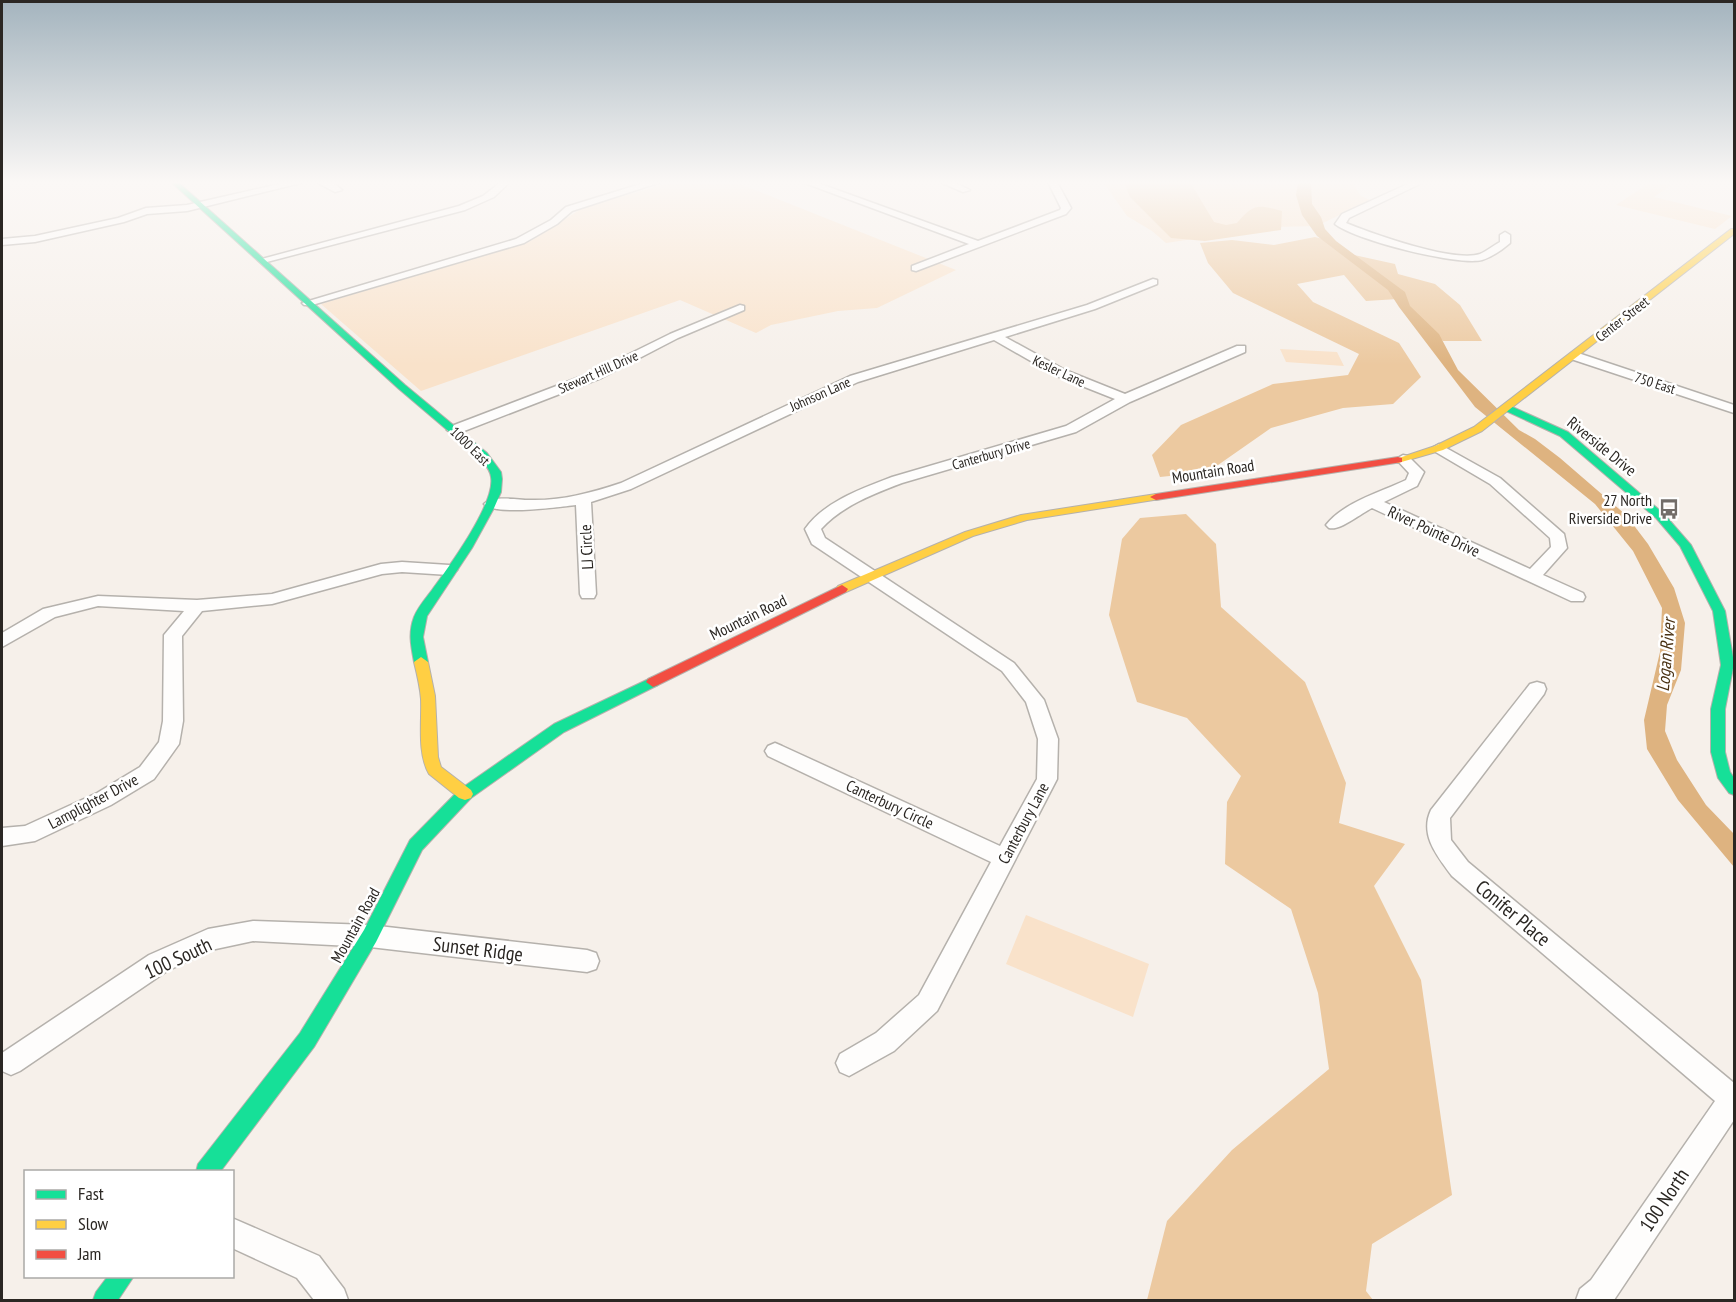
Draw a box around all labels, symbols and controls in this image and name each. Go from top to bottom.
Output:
street label: Center Street [1592,292,1653,346]
street label: Stewart Hill Drive [555,346,641,398]
street label: Kesler Lane [1030,351,1088,391]
street label: 750 East [1632,368,1678,398]
street label: Johnson Lane [786,373,853,416]
street label: Riverside Drive [1563,412,1641,480]
street label: 1000 East [446,423,494,469]
street label: Canterbury Drive [950,434,1032,474]
street label: Mountain Road [1170,455,1256,487]
place label: 27 North Riverside Drive [1569,490,1652,528]
bus stop icon: 27 North Riverside Drive [1657,497,1681,521]
street label: River Pointe Drive [1385,501,1483,561]
street label: LJ Circle [575,524,597,570]
street label: Mountain Road [706,590,790,644]
water label: Logan River [1651,615,1680,692]
street label: Lamplighter Drive [45,769,141,833]
street label: Canterbury Circle [843,775,937,833]
street label: Canterbury Lane [993,779,1053,867]
street label: Conifer Place [1470,874,1556,952]
street label: Mountain Road [326,884,384,966]
street label: 100 South [140,931,216,985]
street label: Sunset Ridge [432,931,524,967]
street label: 100 North [1633,1163,1695,1237]
legend [24,1170,234,1278]
text: Fast [78,1182,104,1205]
text: Slow [78,1212,109,1235]
text: Jam [77,1242,101,1265]

